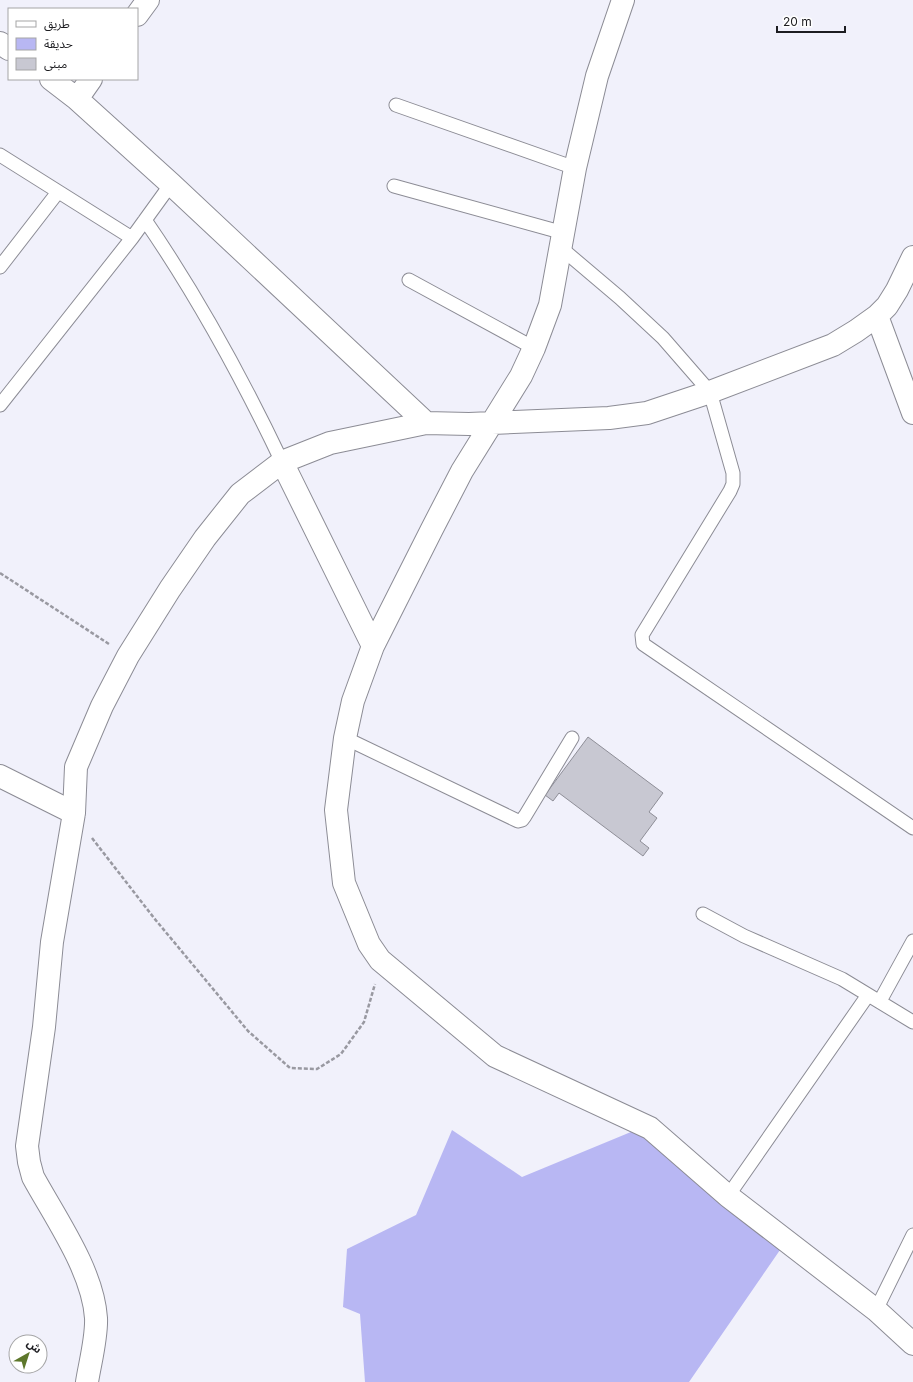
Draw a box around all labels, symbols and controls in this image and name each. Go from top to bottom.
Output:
legend [8,8,138,80]
scale bar [777,8,845,34]
text: 20 m [783,14,812,29]
text: طريق [44,16,70,32]
text: حديقة [44,36,73,51]
text: مبنى [44,56,67,71]
north arrow [8,1334,48,1374]
text: ش [24,1336,45,1356]

